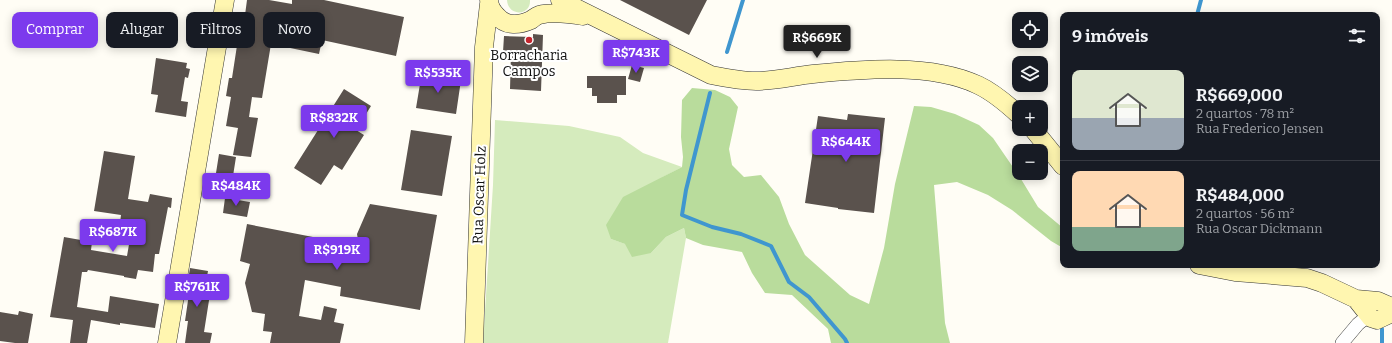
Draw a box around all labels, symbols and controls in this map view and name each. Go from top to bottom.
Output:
chip: Comprar [12,12,98,48]
chip: Alugar [106,12,178,48]
chip: Filtros [186,12,255,48]
chip: Novo [263,12,325,48]
map controls [1012,12,1048,180]
button: locate [1012,12,1048,48]
pin: R$669K [784,25,850,59]
icon: filters [1346,25,1368,47]
text: 9 imóveis [1072,26,1148,47]
text: R$669K [793,30,841,45]
marker: Borracharia Campos [524,35,534,45]
pin: R$743K [603,40,669,74]
text: R$743K [612,45,660,60]
place label: Borracharia Campos [490,47,568,80]
button: layers [1012,56,1048,92]
pin: R$535K [405,60,471,94]
text: R$535K [414,65,462,80]
text: R$669,000 [1196,85,1283,106]
icon: home [1104,86,1152,134]
button: + [1012,100,1048,136]
pin: R$832K [301,105,367,139]
text: 2 quartos · 78 m² [1196,106,1294,121]
text: R$832K [310,110,358,125]
text: Rua Frederico Jensen [1196,121,1324,136]
pin: R$644K [813,129,879,163]
text: R$644K [821,134,871,149]
button: − [1012,144,1048,180]
street label: Rua Oscar Holz [469,145,490,245]
pin: R$484K [203,173,269,207]
text: R$484K [211,178,261,193]
text: R$484,000 [1196,185,1284,206]
icon: home [1104,187,1152,235]
text: 2 quartos · 56 m² [1196,206,1294,221]
pin: R$687K [80,219,146,253]
text: Rua Oscar Dickmann [1196,221,1322,236]
text: R$687K [89,224,137,239]
pin: R$919K [304,237,370,271]
text: R$919K [314,242,360,257]
pin: R$761K [164,274,230,308]
text: R$761K [174,279,220,294]

